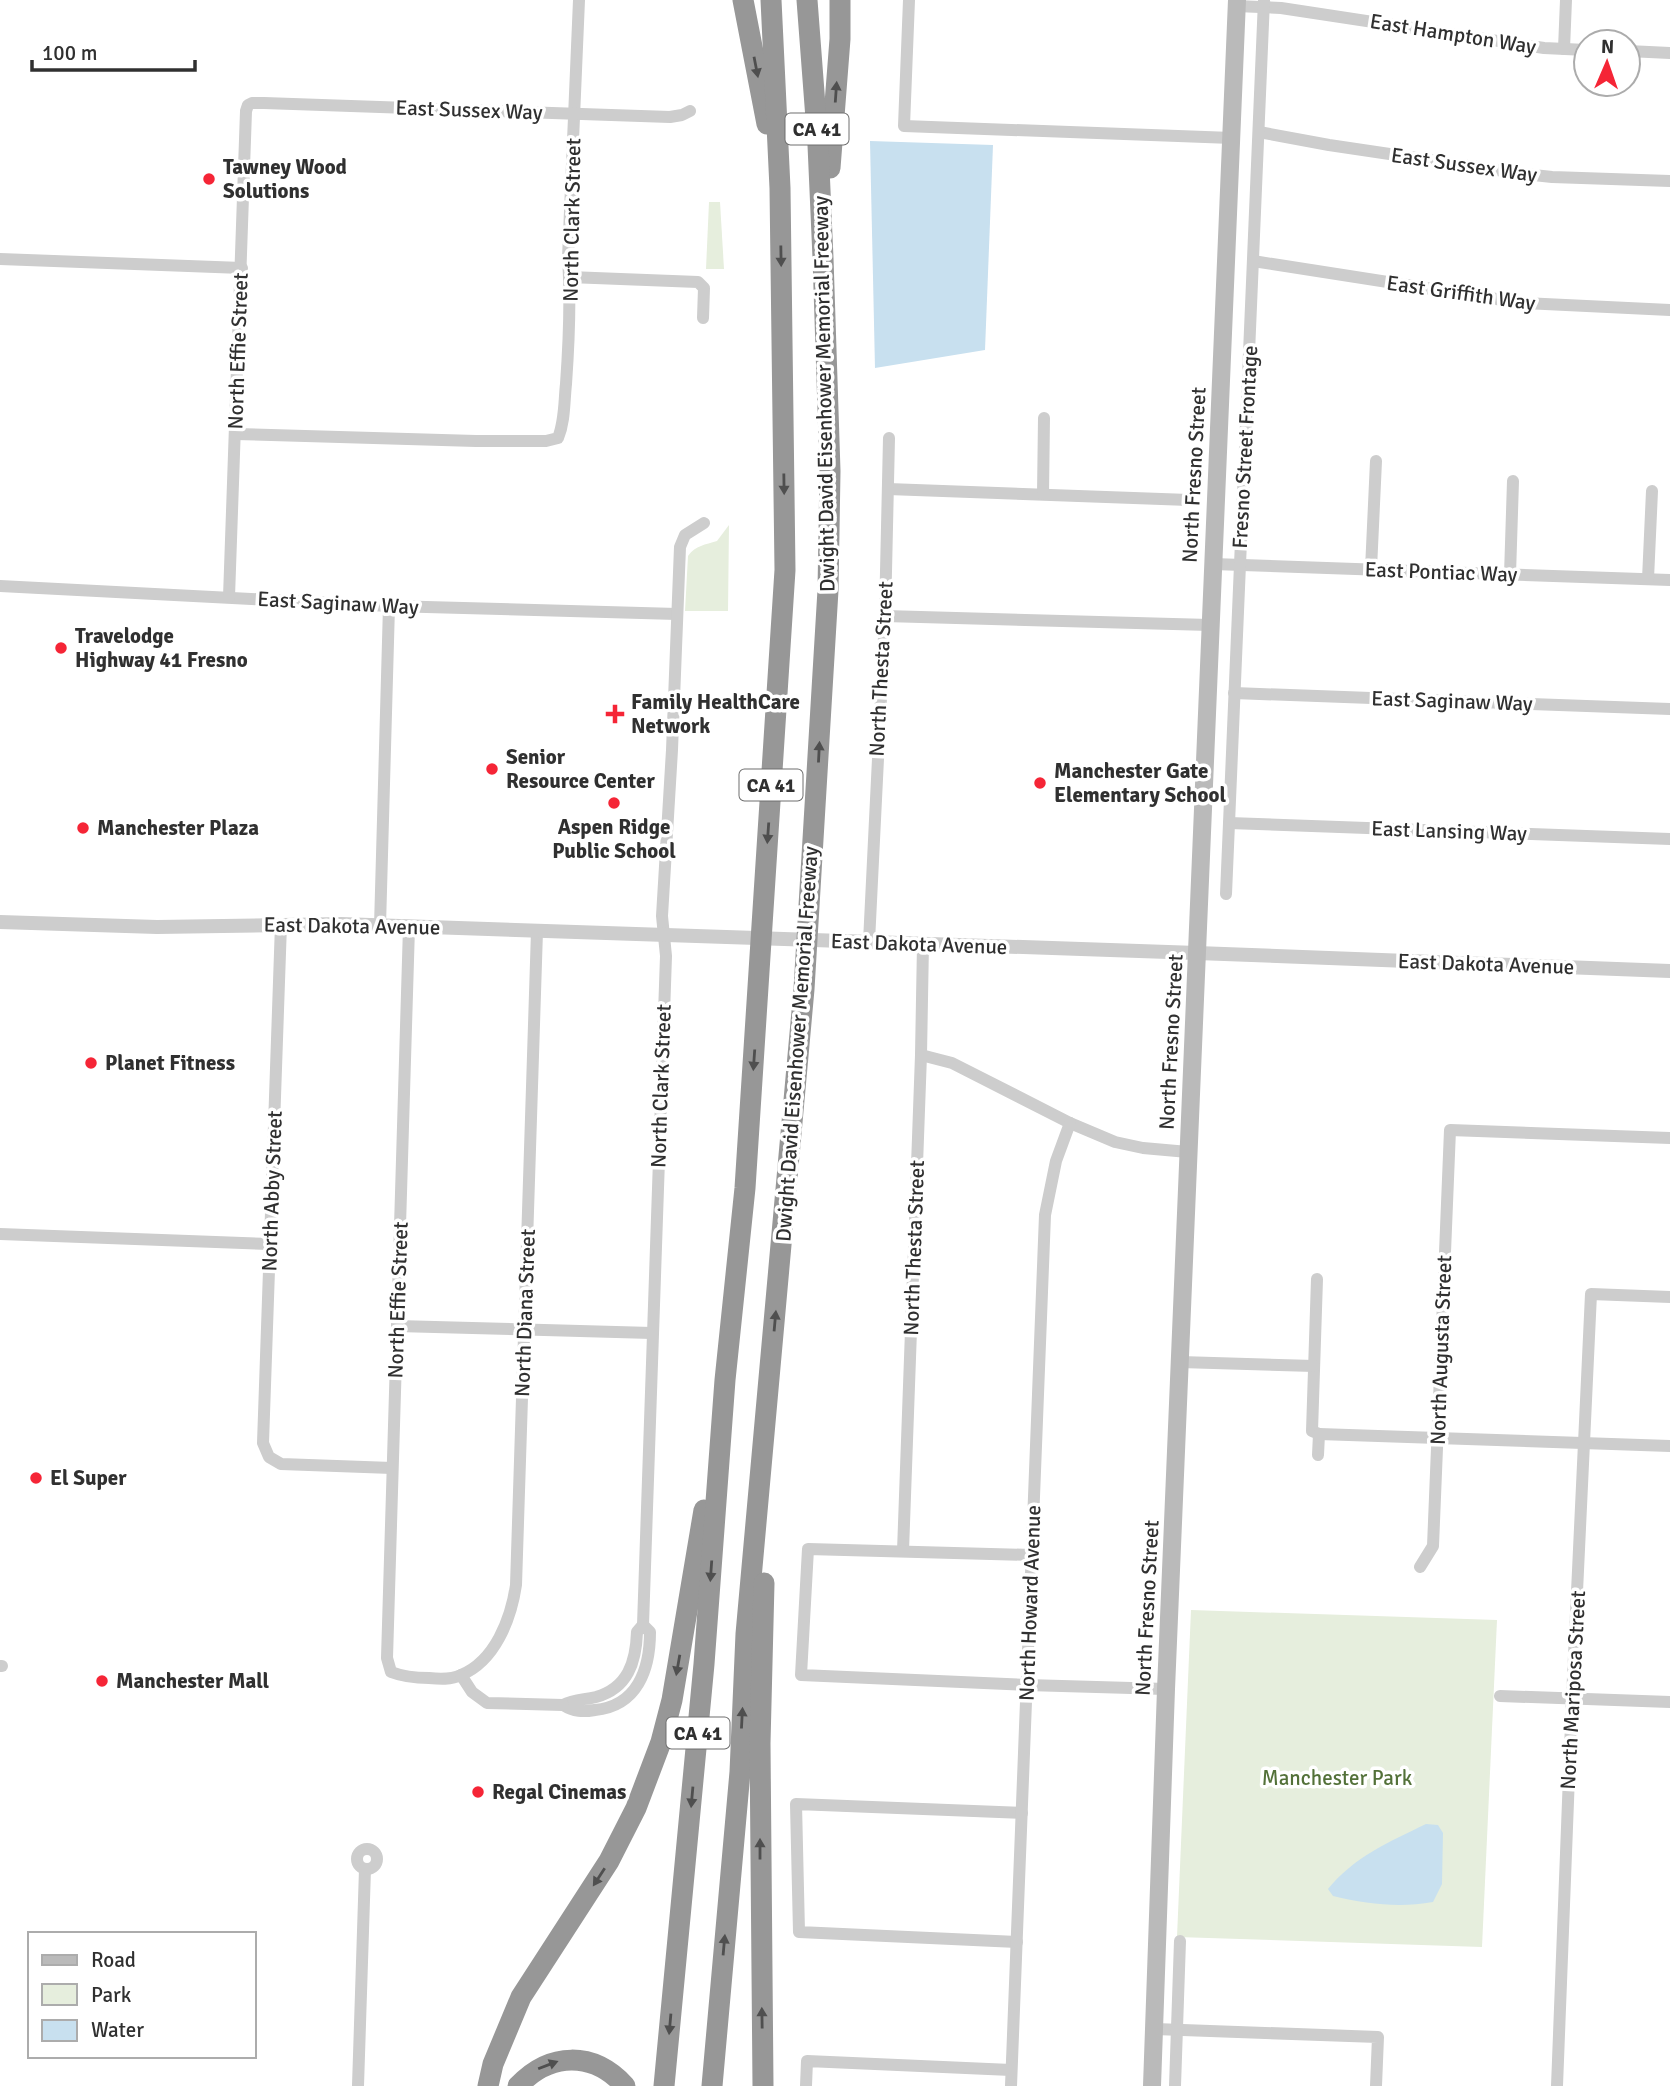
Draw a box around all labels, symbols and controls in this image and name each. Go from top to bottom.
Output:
street label: East Hampton Way [1368,8,1538,60]
scale bar [32,28,194,72]
north arrow [1572,28,1642,98]
text: N [1601,35,1615,59]
text: 100 m [42,40,97,66]
one-way arrow [751,56,762,78]
one-way arrow [831,81,842,103]
street label: East Sussex Way [395,94,543,126]
road number: CA 41 [786,113,848,144]
street label: North Clark Street [558,138,586,302]
street label: East Sussex Way [1389,142,1539,188]
place label: Tawney Wood Solutions [223,154,347,204]
marker: Tawney Wood Solutions [201,171,217,187]
street label: Dwight David Eisenhower Memorial Freeway [808,195,840,592]
one-way arrow [775,245,787,267]
street label: East Griffith Way [1385,270,1537,316]
street label: North Effie Street [222,272,254,430]
street label: Fresno Street Frontage [1227,345,1263,549]
street label: North Fresno Street [1176,386,1212,564]
one-way arrow [778,473,789,495]
street label: East Pontiac Way [1364,556,1518,588]
street label: North Thesta Street [863,581,899,757]
street label: East Saginaw Way [257,586,419,620]
place label: Travelodge Highway 41 Fresno [75,623,248,673]
marker: Travelodge Highway 41 Fresno [53,640,69,656]
street label: East Saginaw Way [1371,685,1533,717]
place label: Family HealthCare Network [631,689,800,739]
marker: Family HealthCare Network [605,704,625,724]
one-way arrow [813,741,824,763]
place label: Senior Resource Center [506,744,655,794]
place label: Manchester Gate Elementary School [1054,758,1226,808]
marker: Senior Resource Center [484,761,500,777]
road number: CA 41 [740,770,802,800]
marker: Manchester Gate Elementary School [1032,775,1048,791]
marker: Aspen Ridge Public School [606,795,622,811]
place label: Aspen Ridge Public School [552,814,676,864]
place label: Manchester Plaza [97,815,259,841]
street label: East Lansing Way [1371,815,1527,847]
marker: Manchester Plaza [75,820,91,836]
one-way arrow [762,822,773,844]
street label: Dwight David Eisenhower Memorial Freeway [770,845,824,1243]
street label: East Dakota Avenue [263,911,441,941]
street label: East Dakota Avenue [830,928,1008,960]
street label: East Dakota Avenue [1397,948,1575,980]
street label: North Fresno Street [1153,953,1189,1131]
street label: North Clark Street [645,1004,677,1168]
one-way arrow [748,1049,759,1071]
place label: Planet Fitness [105,1050,235,1076]
marker: Planet Fitness [83,1055,99,1071]
street label: North Abby Street [256,1110,288,1272]
street label: North Thesta Street [898,1160,930,1336]
street label: North Effie Street [382,1221,414,1379]
street label: North Diana Street [509,1229,541,1397]
street label: North Augusta Street [1425,1255,1457,1445]
one-way arrow [770,1310,781,1332]
place label: El Super [50,1465,127,1491]
marker: El Super [28,1470,44,1486]
street label: North Howard Avenue [1014,1504,1046,1702]
street label: North Fresno Street [1129,1519,1165,1697]
one-way arrow [705,1560,716,1582]
street label: North Mariposa Street [1555,1590,1591,1790]
one-way arrow [672,1654,683,1676]
place label: Manchester Mall [116,1668,270,1694]
marker: Manchester Mall [94,1673,110,1689]
one-way arrow [737,1707,748,1729]
road number: CA 41 [666,1718,730,1749]
park label: Manchester Park [1262,1765,1413,1791]
place label: Regal Cinemas [492,1779,626,1805]
marker: Regal Cinemas [470,1784,486,1800]
one-way arrow [686,1786,697,1808]
one-way arrow [754,1837,766,1859]
one-way arrow [592,1868,606,1886]
legend [28,1932,256,2058]
one-way arrow [719,1934,730,1956]
text: Road [91,1947,136,1973]
text: Park [91,1982,132,2008]
one-way arrow [756,2007,767,2029]
one-way arrow [664,2013,675,2035]
text: Water [91,2017,144,2043]
one-way arrow [538,2060,559,2071]

